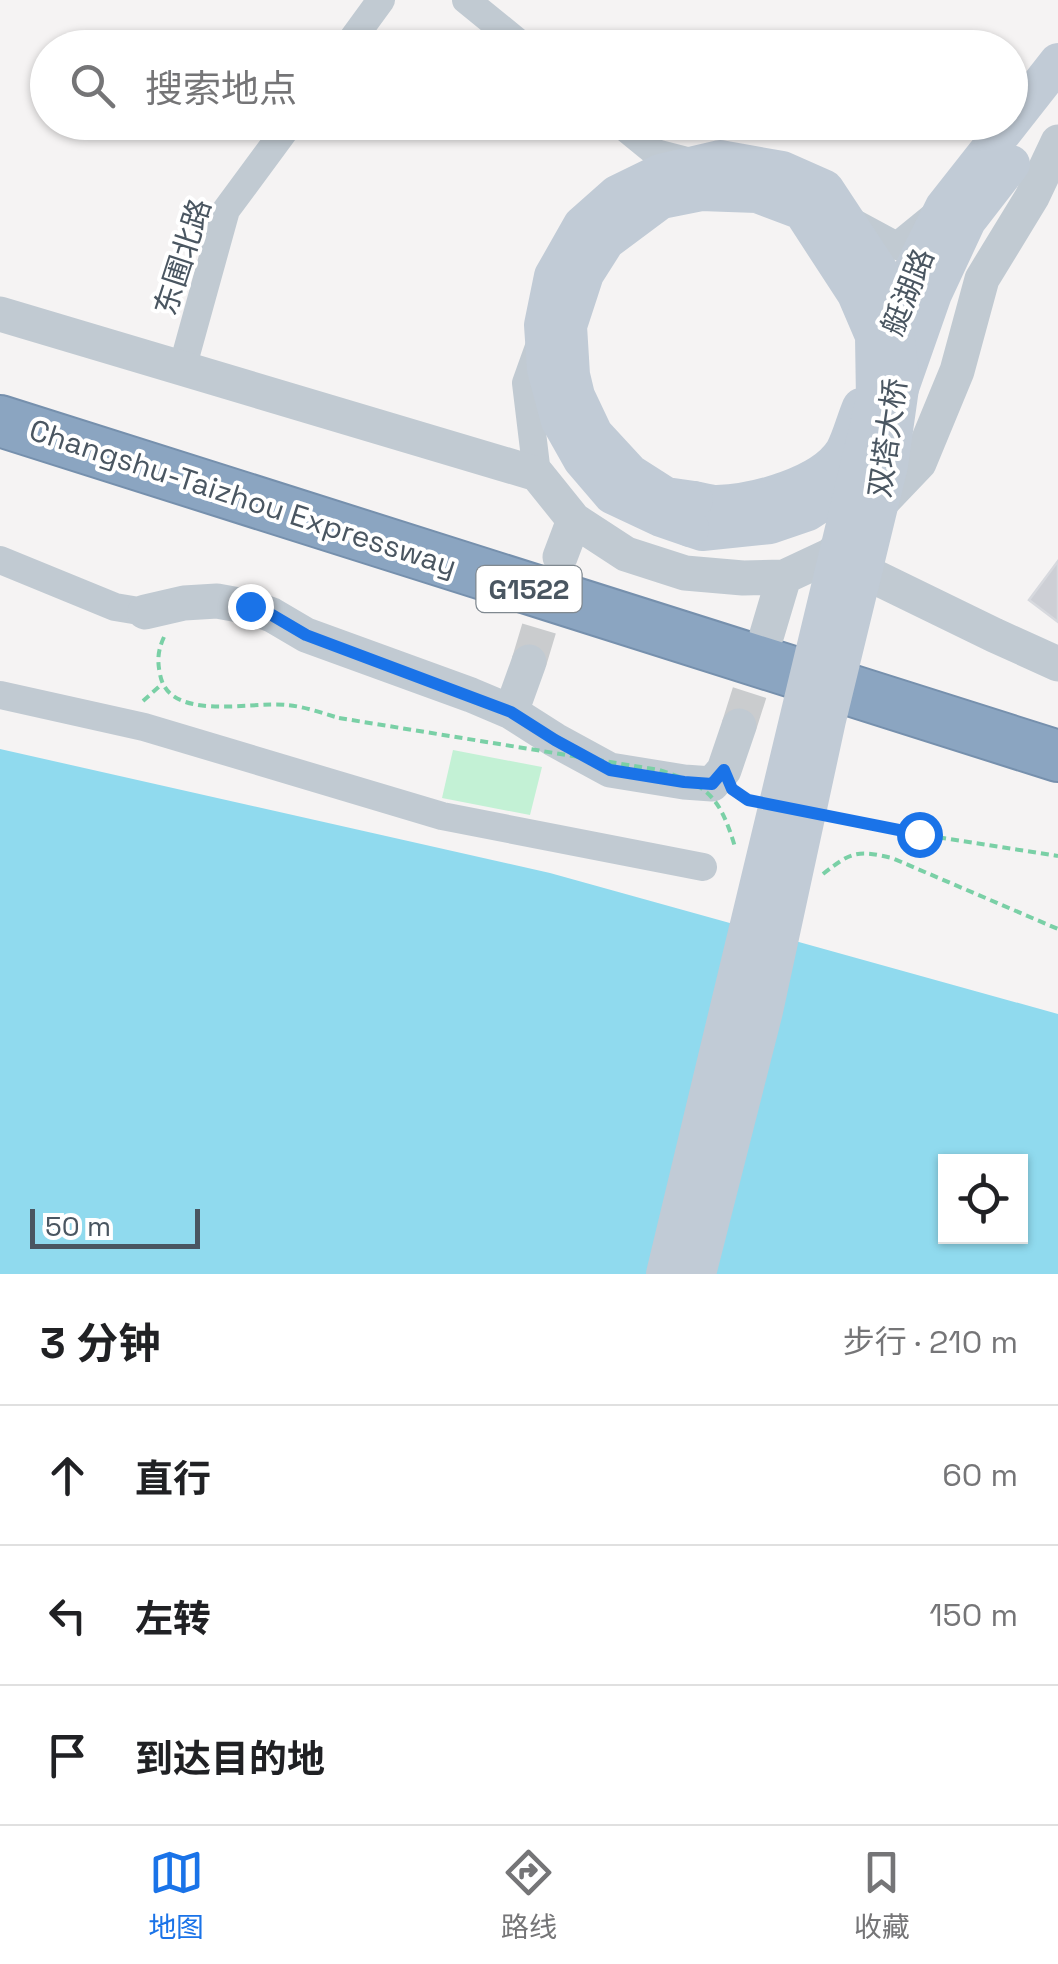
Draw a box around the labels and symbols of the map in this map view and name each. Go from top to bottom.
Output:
street label: 东圃北路 [145,194,220,320]
street label: 艇湖路 [873,243,942,341]
street label: 双塔大桥 [860,376,915,500]
street label: Changshu-Taizhou Expressway [24,410,462,585]
road number: G1522 [476,566,582,612]
route end [228,584,274,630]
route start [897,812,943,858]
scale bar [30,1204,200,1248]

